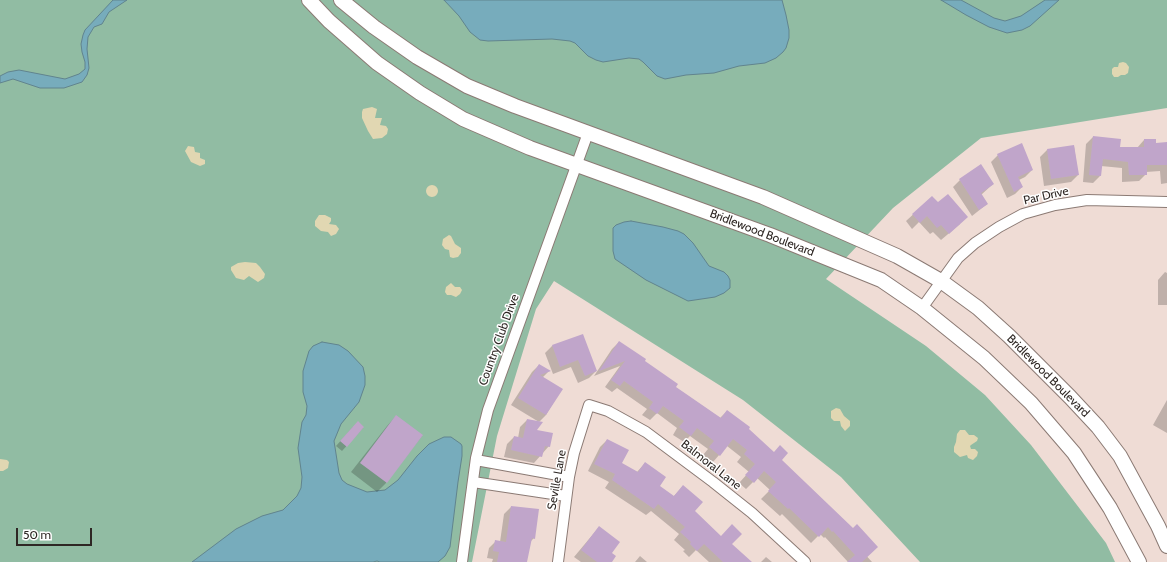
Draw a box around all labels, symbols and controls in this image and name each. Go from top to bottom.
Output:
street label: Par Drive [1022,184,1070,208]
street label: Bridlewood Boulevard [708,206,816,260]
street label: Country Club Drive [476,292,522,388]
street label: Bridlewood Boulevard [1004,332,1092,420]
street label: Balmoral Lane [678,437,744,493]
street label: Seville Lane [545,449,569,511]
scale bar [18,520,94,546]
text: 50 m [23,527,51,542]

